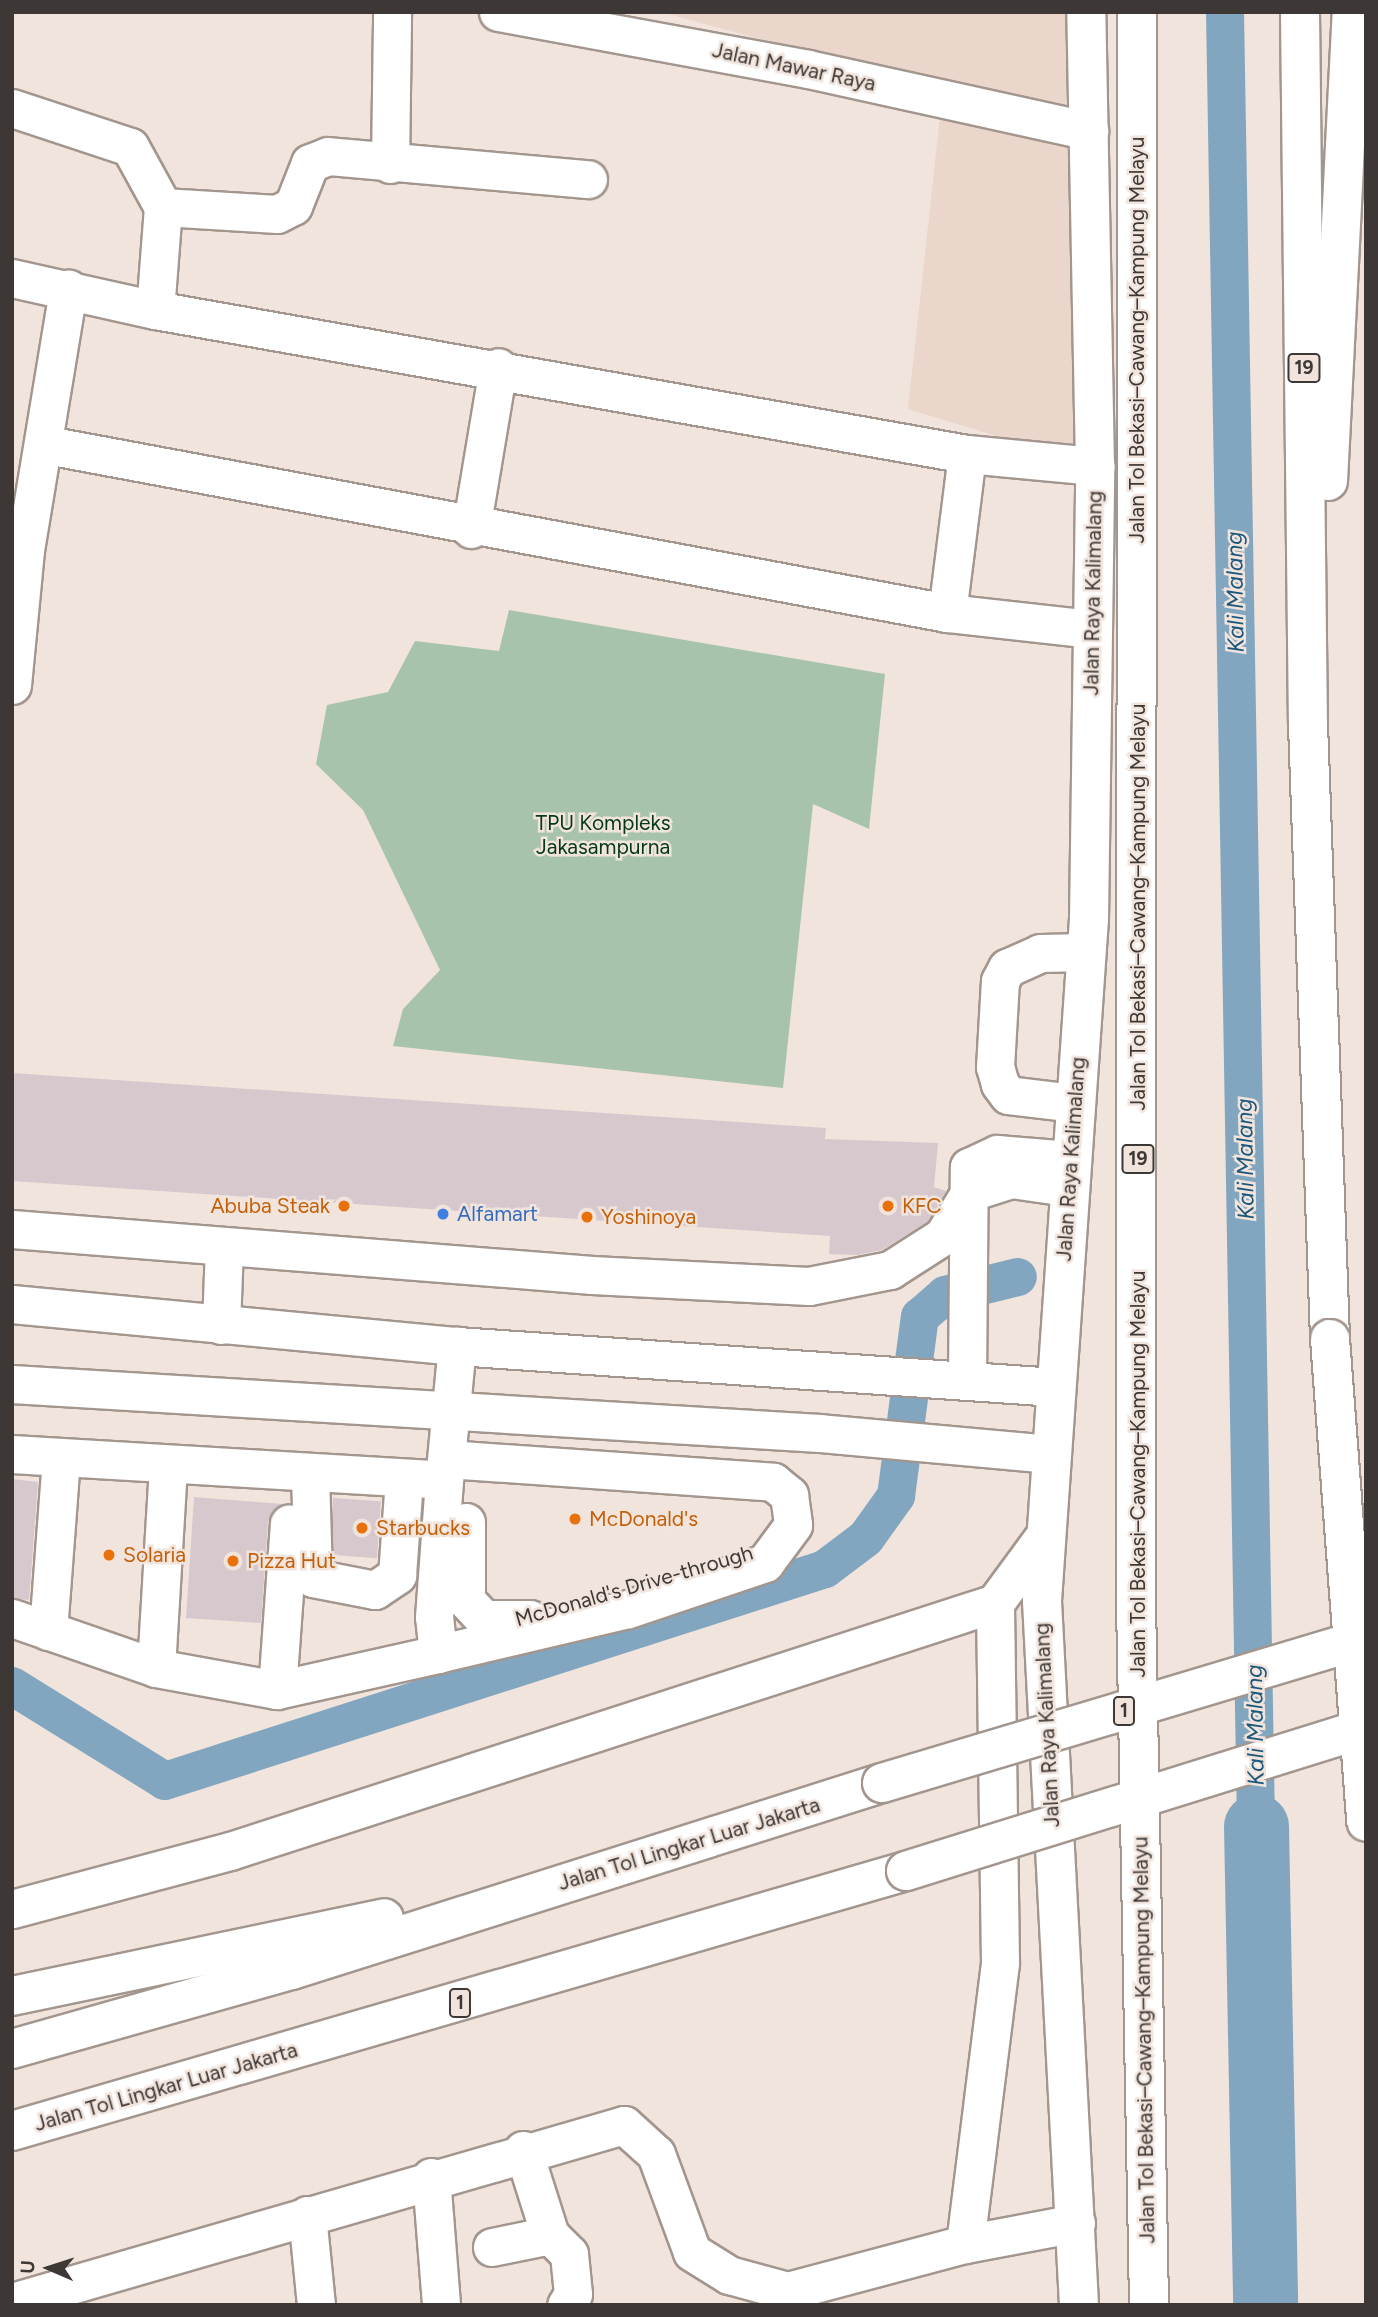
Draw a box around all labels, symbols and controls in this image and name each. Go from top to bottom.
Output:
street label: Jalan Mawar Raya [710,37,878,97]
street label: Jalan Tol Bekasi–Cawang–Kampung Melayu [1124,136,1150,544]
road number: 19 [1286,352,1322,384]
street label: Jalan Raya Kalimalang [1079,490,1107,696]
water label: Kali Malang [1220,531,1250,653]
street label: Jalan Tol Bekasi–Cawang–Kampung Melayu [1125,703,1151,1111]
park label: TPU Kompleks Jakasampurna [536,810,670,860]
street label: Jalan Raya Kalimalang [1051,1056,1091,1262]
water label: Kali Malang [1230,1098,1260,1220]
road number: 19 [1120,1144,1156,1175]
place label: Abuba Steak [210,1193,330,1219]
place label: KFC [902,1193,941,1219]
marker: Abuba Steak [336,1198,352,1214]
marker: KFC [880,1198,896,1214]
place label: Alfamart [457,1201,538,1227]
place label: Yoshinoya [601,1204,696,1230]
marker: Alfamart [435,1206,451,1222]
marker: Yoshinoya [579,1209,595,1225]
street label: Jalan Tol Bekasi–Cawang–Kampung Melayu [1125,1270,1151,1678]
place label: McDonald's [589,1506,698,1532]
marker: McDonald's [567,1511,583,1527]
place label: Starbucks [376,1515,470,1541]
marker: Starbucks [354,1520,370,1536]
street label: McDonald's Drive-through [512,1540,756,1632]
place label: Solaria [123,1542,186,1568]
marker: Solaria [101,1547,117,1563]
place label: Pizza Hut [247,1548,336,1574]
marker: Pizza Hut [225,1553,241,1569]
street label: Jalan Raya Kalimalang [1029,1622,1065,1828]
water label: Kali Malang [1240,1664,1270,1786]
road number: 1 [1112,1695,1136,1726]
street label: Jalan Tol Lingkar Luar Jakarta [555,1792,823,1896]
street label: Jalan Tol Bekasi–Cawang–Kampung Melayu [1128,1836,1160,2244]
road number: 1 [448,1988,472,2019]
street label: Jalan Tol Lingkar Luar Jakarta [32,2037,300,2137]
north arrow [14,2233,84,2303]
text: U [16,2260,39,2274]

